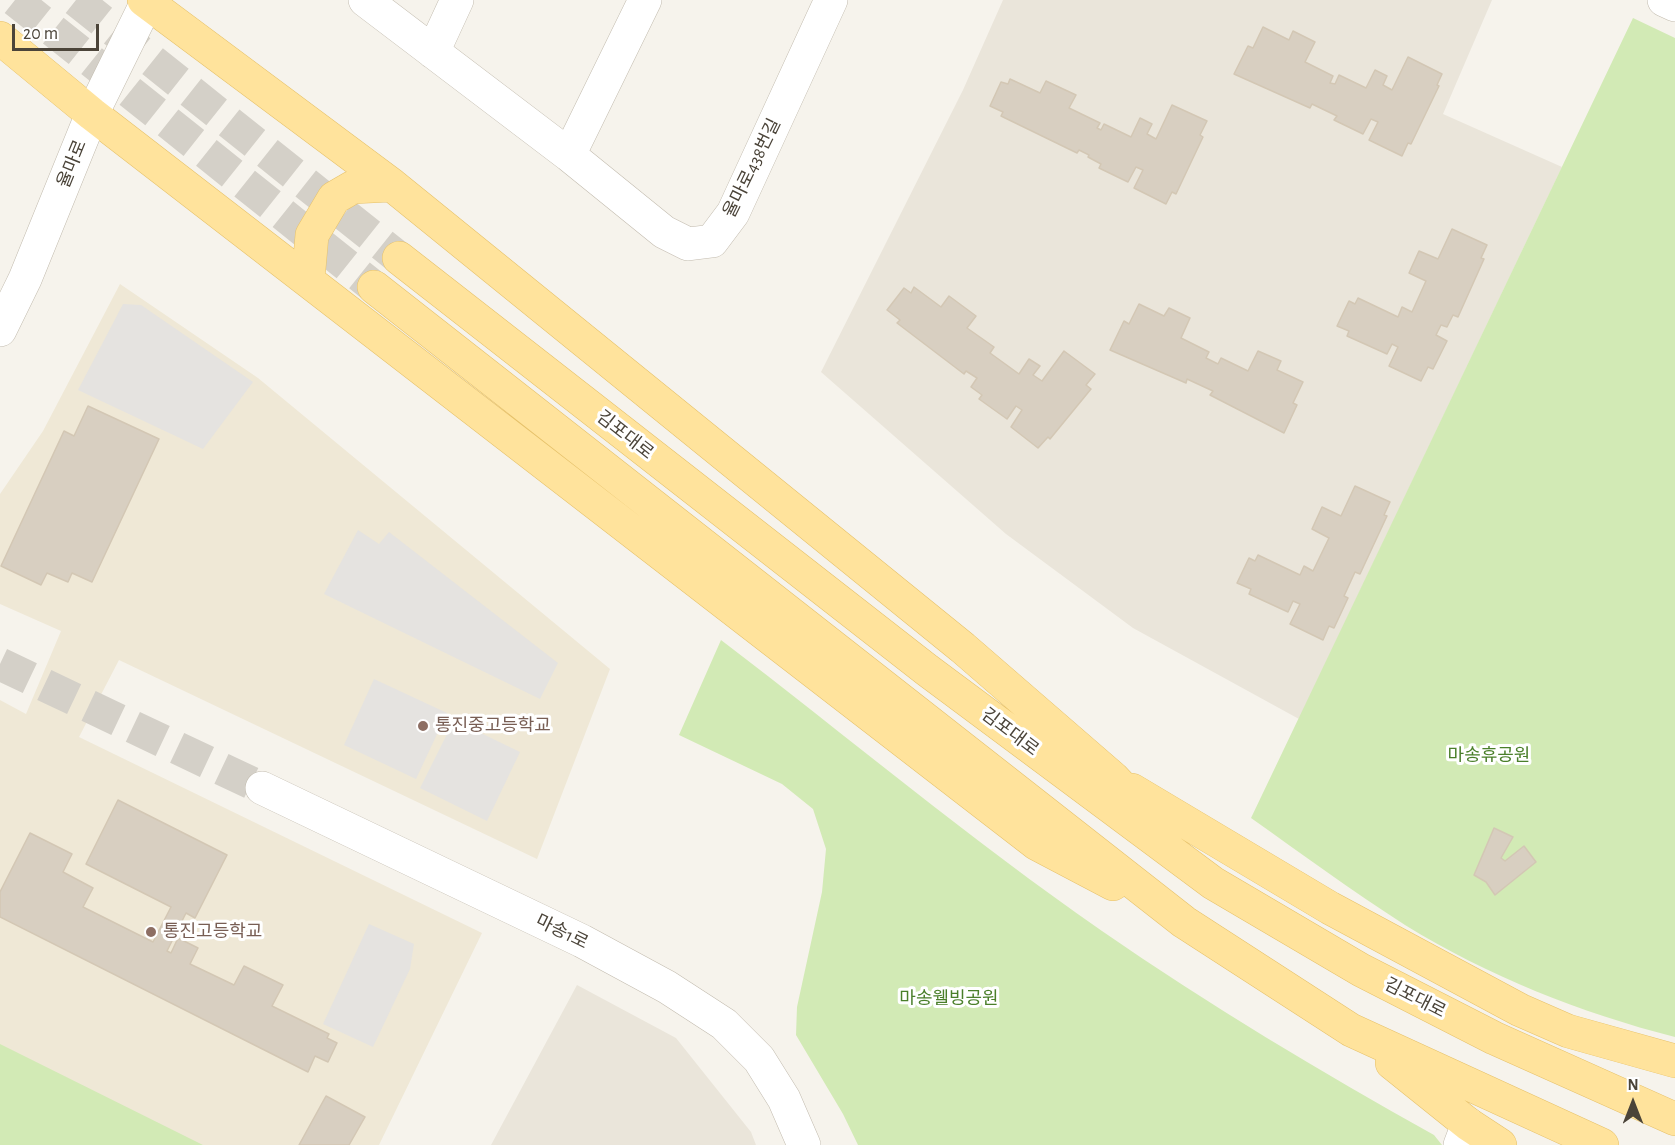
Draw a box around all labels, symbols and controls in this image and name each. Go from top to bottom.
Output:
scale bar [15,12,102,50]
text: 20 m [23,25,58,43]
street label: 율마로438번길 [719,115,785,221]
street label: 율마로 [53,137,91,191]
street label: 김포대로 [592,406,658,464]
street label: 김포대로 [977,703,1043,761]
place label: 통진중고등학교 [435,715,551,737]
marker: 통진중고등학교 [416,719,430,733]
park label: 마송휴공원 [1448,745,1530,767]
street label: 마송1로 [532,910,592,954]
place label: 통진고등학교 [163,921,262,943]
marker: 통진고등학교 [144,925,158,939]
street label: 김포대로 [1381,973,1449,1023]
park label: 마송웰빙공원 [899,988,999,1010]
north arrow [1603,1073,1663,1133]
text: N [1627,1077,1639,1093]

